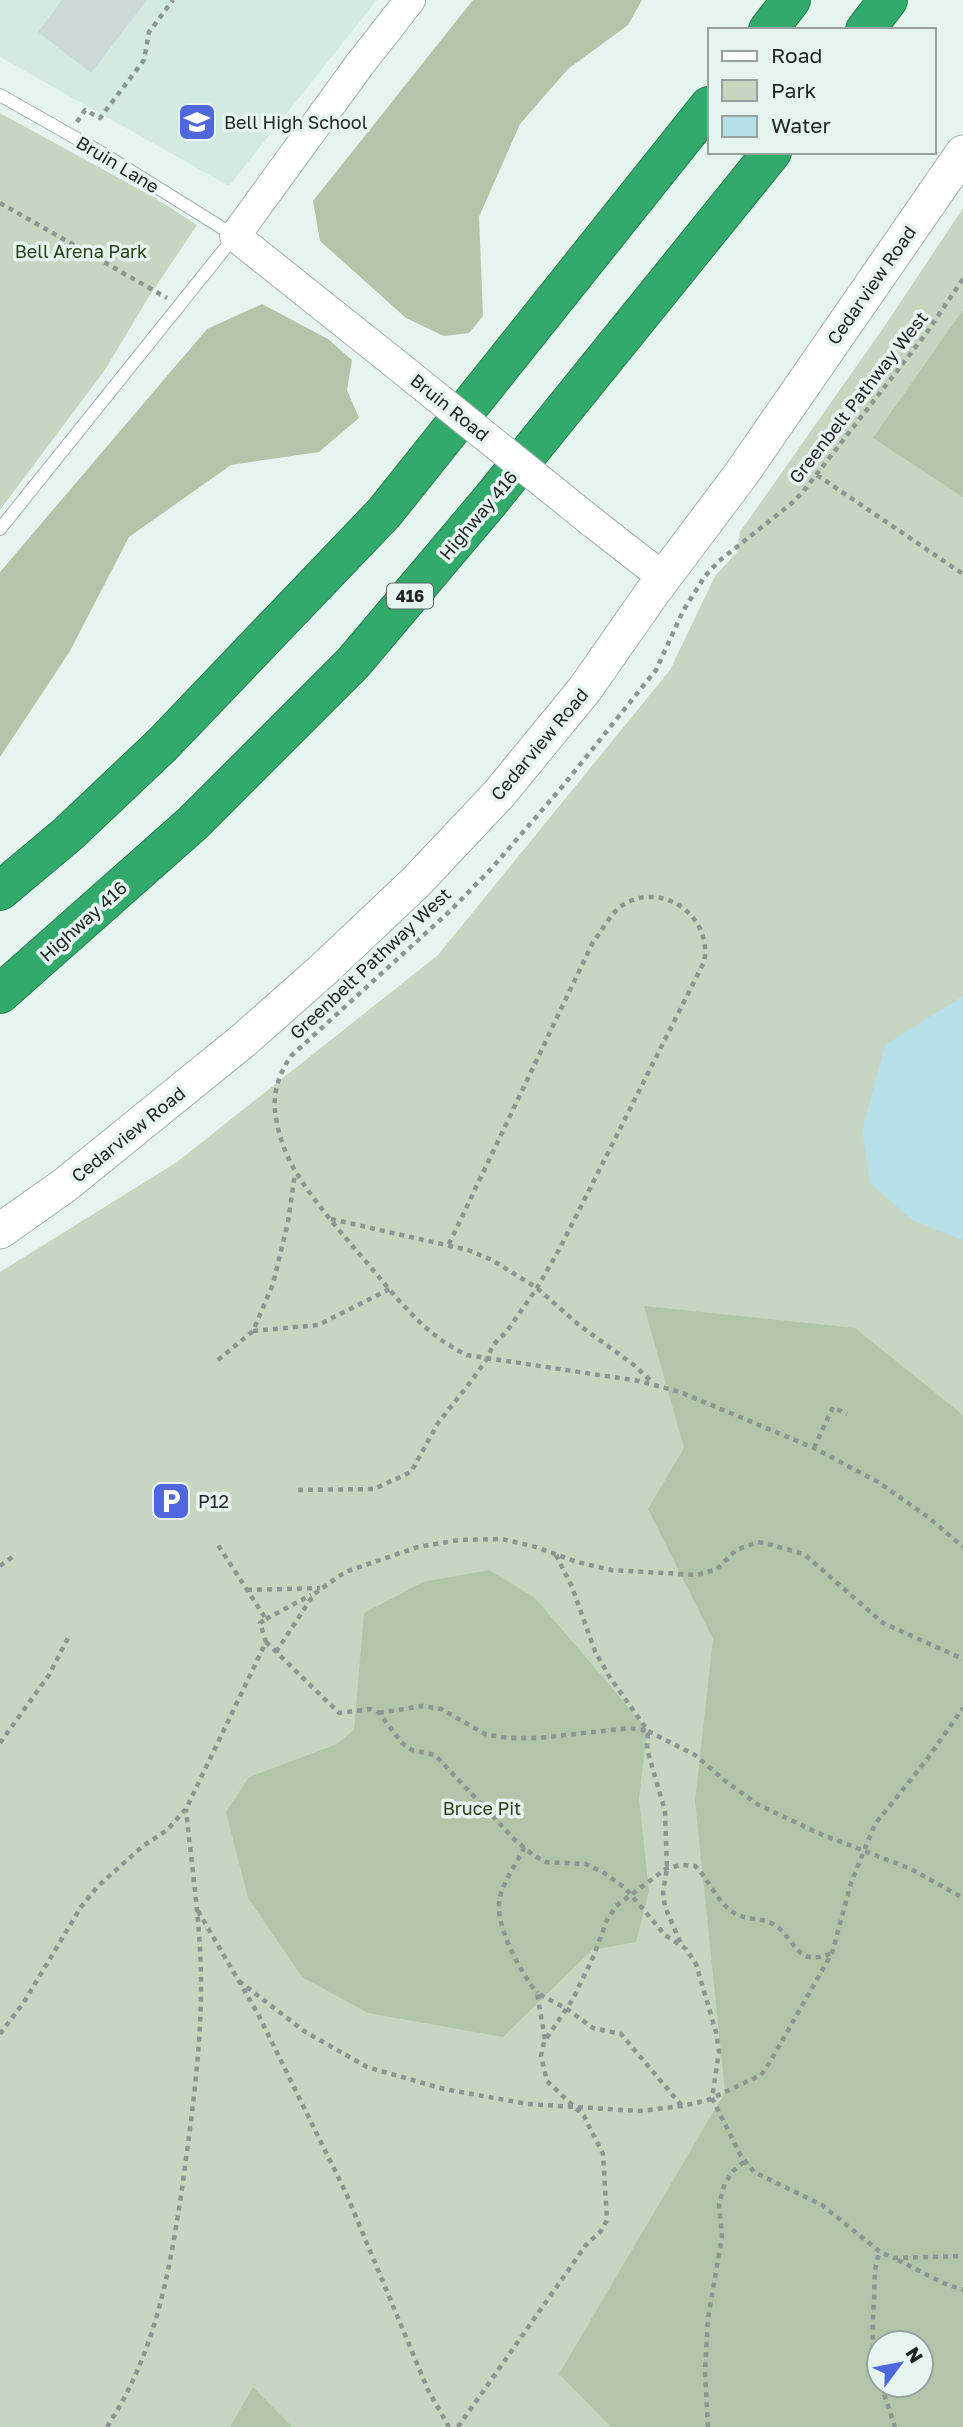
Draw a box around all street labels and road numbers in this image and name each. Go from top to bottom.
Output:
street label: Bruin Lane [73,131,163,197]
street label: Cedarview Road [822,221,920,349]
street label: Greenbelt Pathway West [784,307,932,487]
street label: Bruin Road [406,369,494,445]
street label: Highway 416 [434,466,522,564]
road number: 416 [387,583,433,608]
street label: Cedarview Road [486,683,592,805]
street label: Highway 416 [35,876,131,966]
street label: Greenbelt Pathway West [285,883,455,1043]
street label: Cedarview Road [67,1081,189,1187]

